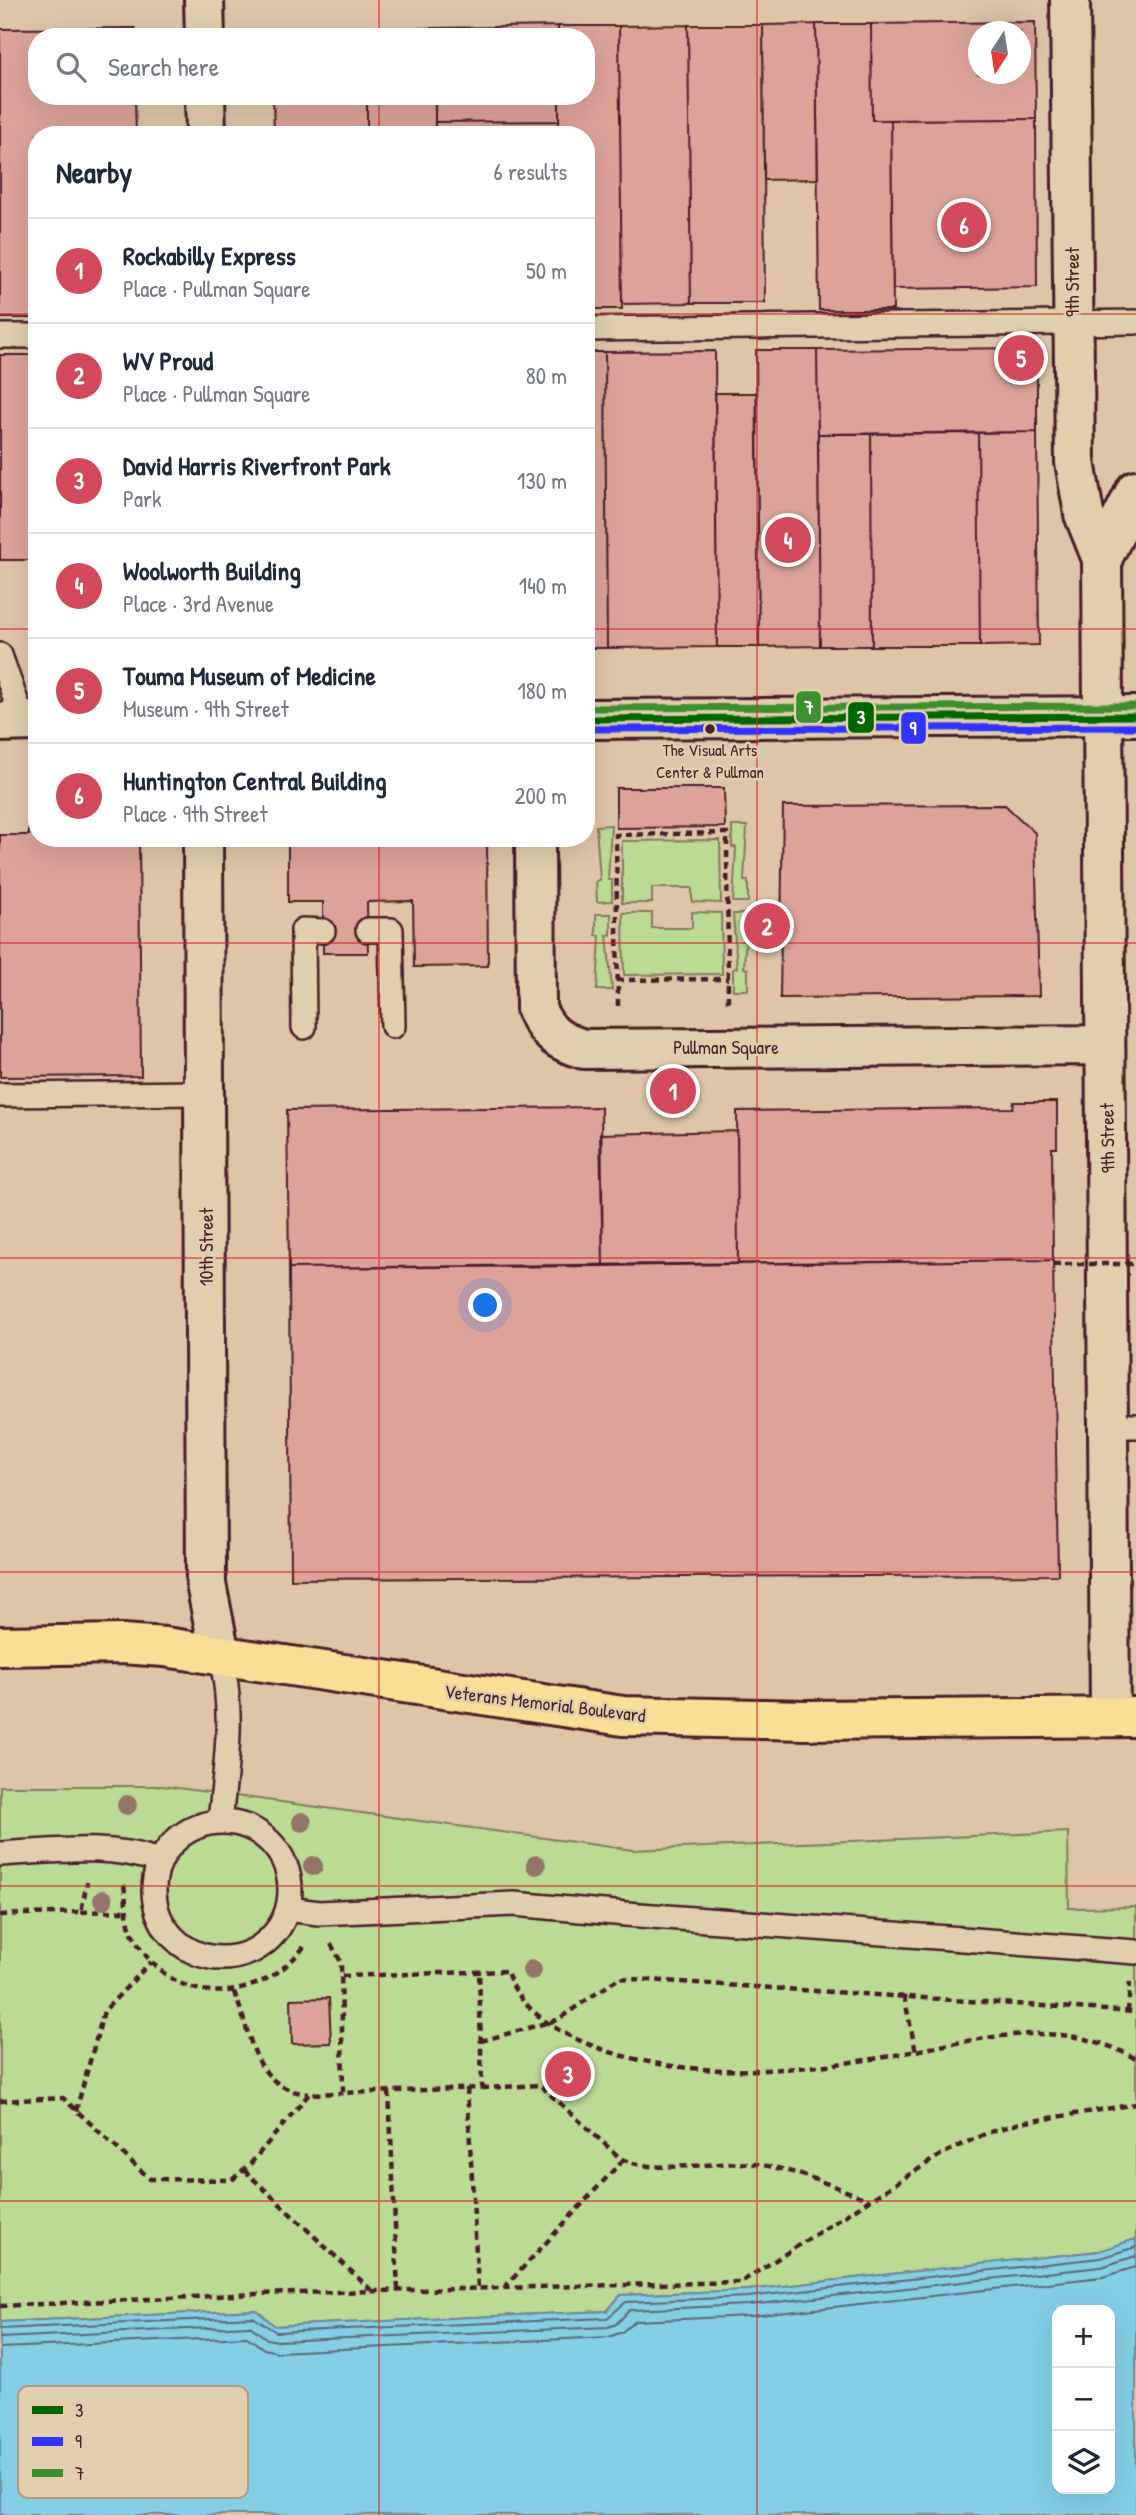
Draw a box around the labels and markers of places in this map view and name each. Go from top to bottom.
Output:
pin: 6 [941,199,987,251]
pin: 5 [998,332,1044,384]
pin: 4 [765,514,811,566]
marker: The Visual Arts Center & Pullman [703,722,717,736]
place label: The Visual Arts Center & Pullman [656,738,764,783]
pin: 2 [744,900,790,952]
pin: 1 [650,1065,696,1117]
pin: 3 [545,2048,591,2100]

